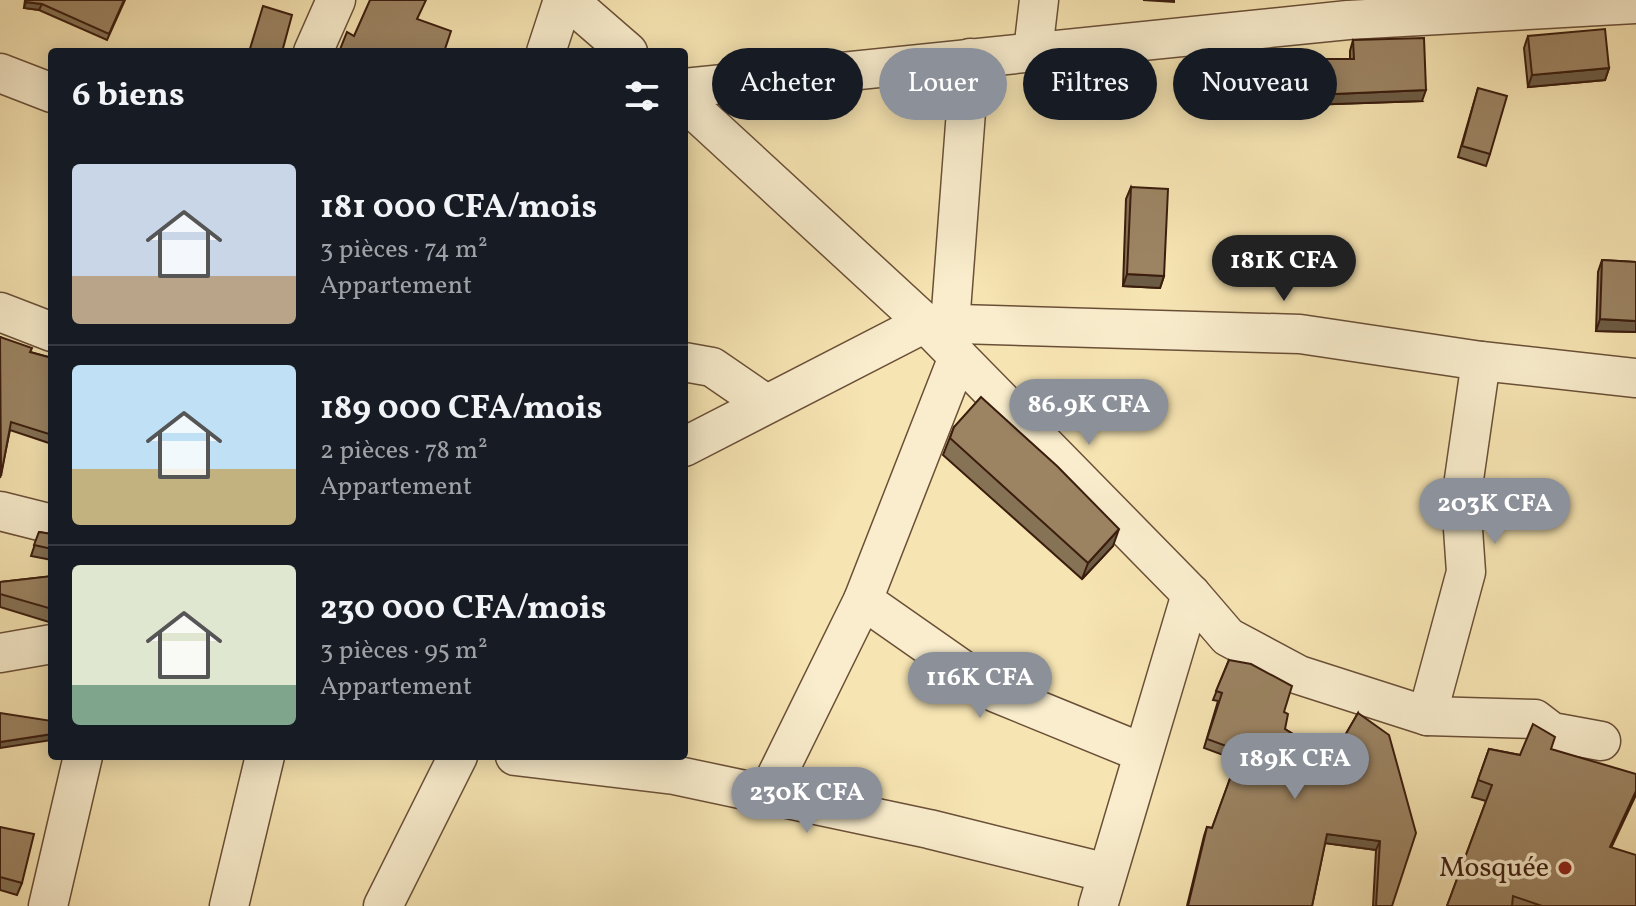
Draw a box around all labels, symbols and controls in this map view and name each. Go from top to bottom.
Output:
chip: Acheter [712,48,863,120]
chip: Louer [879,48,1007,120]
chip: Filtres [1023,48,1157,120]
chip: Nouveau [1173,48,1337,120]
text: 6 biens [72,73,185,120]
icon: filters [620,74,664,118]
text: 181 000 CFA/mois [320,185,597,232]
icon: home [136,196,232,292]
text: 3 pièces · 74 m² [320,232,488,268]
pin: 181K CFA [1201,235,1367,303]
text: 181K CFA [1230,243,1338,279]
text: Appartement [320,268,472,304]
pin: 86.9K CFA [997,379,1181,447]
text: 189 000 CFA/mois [320,386,602,433]
text: 86.9K CFA [1027,387,1151,423]
icon: home [136,397,232,493]
text: 2 pièces · 78 m² [320,433,488,469]
text: Appartement [320,469,472,505]
pin: 203K CFA [1412,478,1578,546]
text: 203K CFA [1437,486,1553,522]
text: 230 000 CFA/mois [320,586,606,633]
icon: home [136,597,232,693]
text: 3 pièces · 95 m² [320,633,488,669]
pin: 116K CFA [897,652,1063,720]
text: 116K CFA [926,660,1034,696]
text: Appartement [320,669,472,705]
pin: 189K CFA [1212,733,1378,801]
text: 189K CFA [1239,741,1351,777]
pin: 230K CFA [724,767,890,835]
text: 230K CFA [749,775,865,811]
place label: Mosquée [1439,849,1549,888]
marker: Mosquée [1556,859,1574,877]

